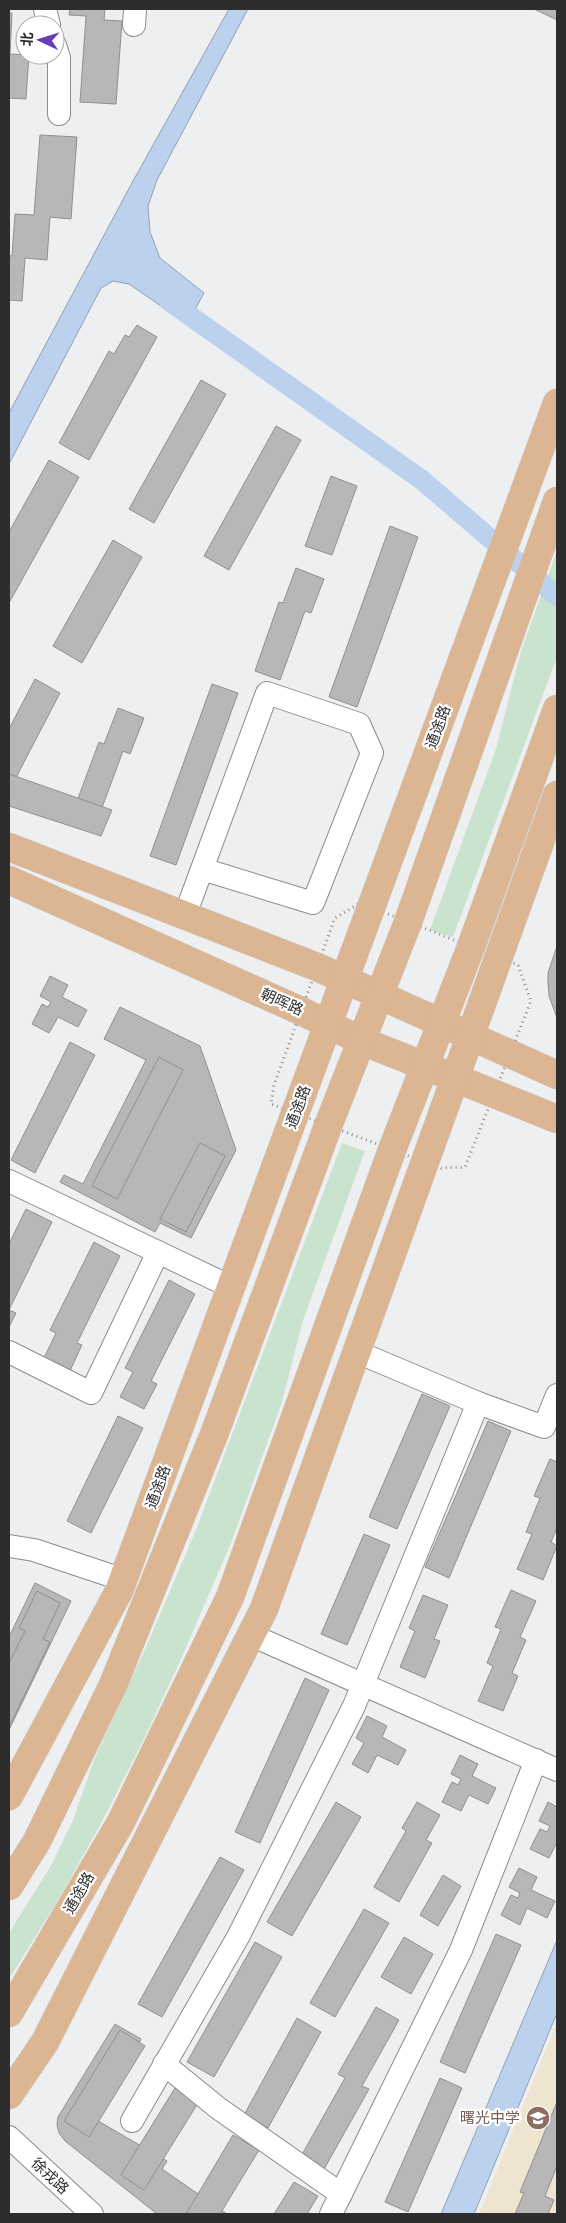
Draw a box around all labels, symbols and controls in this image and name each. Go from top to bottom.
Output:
north arrow [15,15,65,65]
text: 北 [19,32,36,47]
street label: 通途路 [422,703,454,751]
street label: 朝晖路 [258,985,306,1019]
street label: 通途路 [282,1083,314,1131]
street label: 通途路 [142,1463,174,1511]
street label: 通途路 [60,1869,98,1917]
school or university icon: 曙光中学 [525,2105,551,2131]
place label: 曙光中学 [460,2109,520,2127]
street label: 徐戎路 [27,2154,73,2198]

